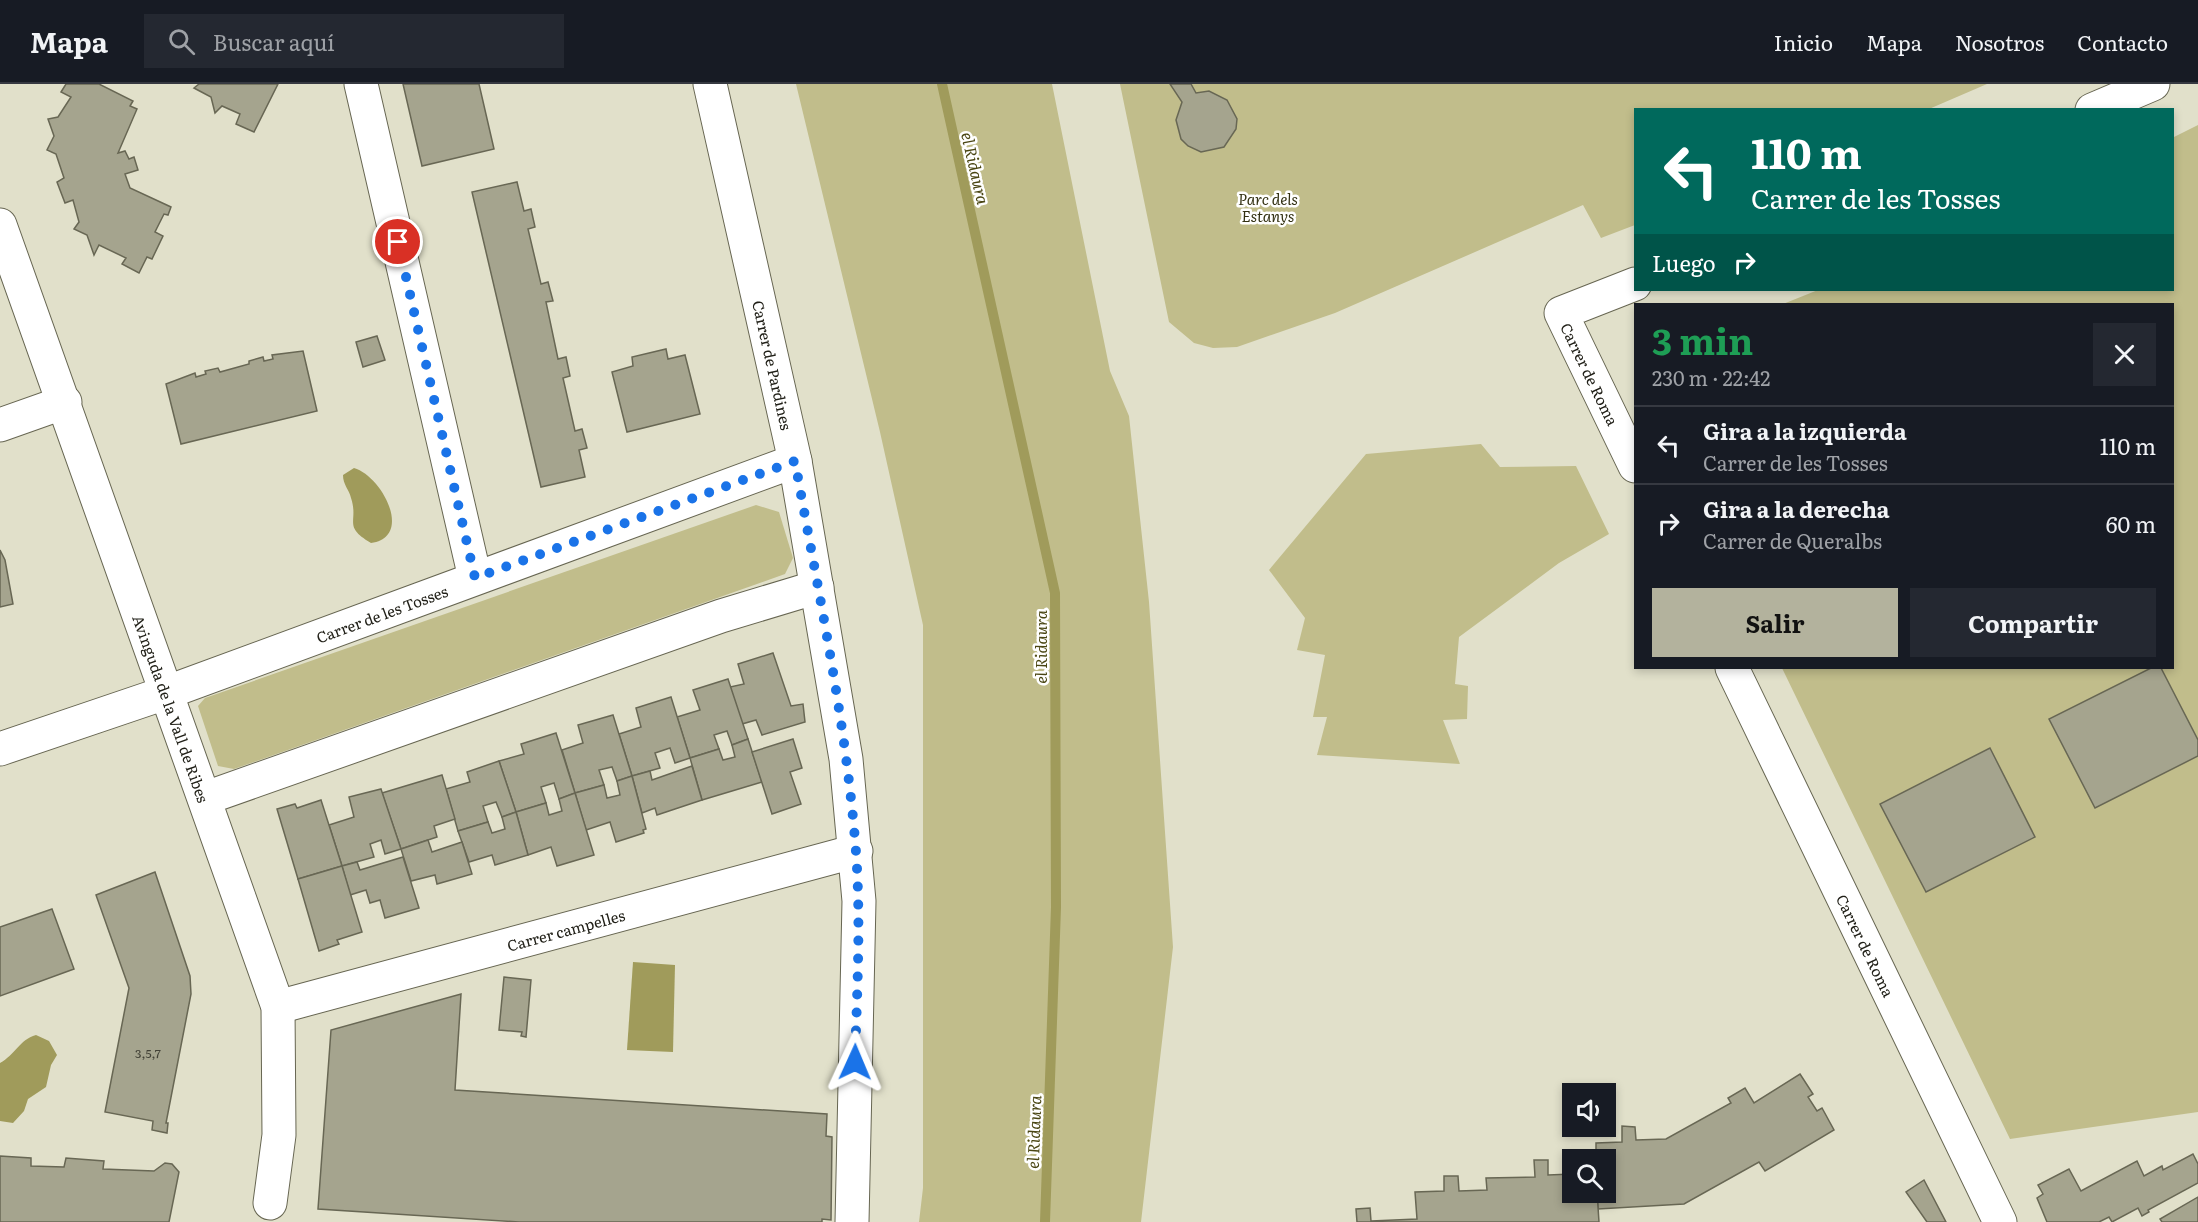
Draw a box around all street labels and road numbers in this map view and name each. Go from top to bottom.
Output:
street label: Carrer de Pardines [748,298,799,432]
street label: Carrer de Roma [1556,319,1625,430]
street label: Carrer de les Tosses [313,578,451,648]
street label: Avinguda de la Vall de Ribes [128,611,216,806]
street label: Carrer de Roma [1831,890,1901,1001]
street label: Carrer campelles [504,902,627,956]

